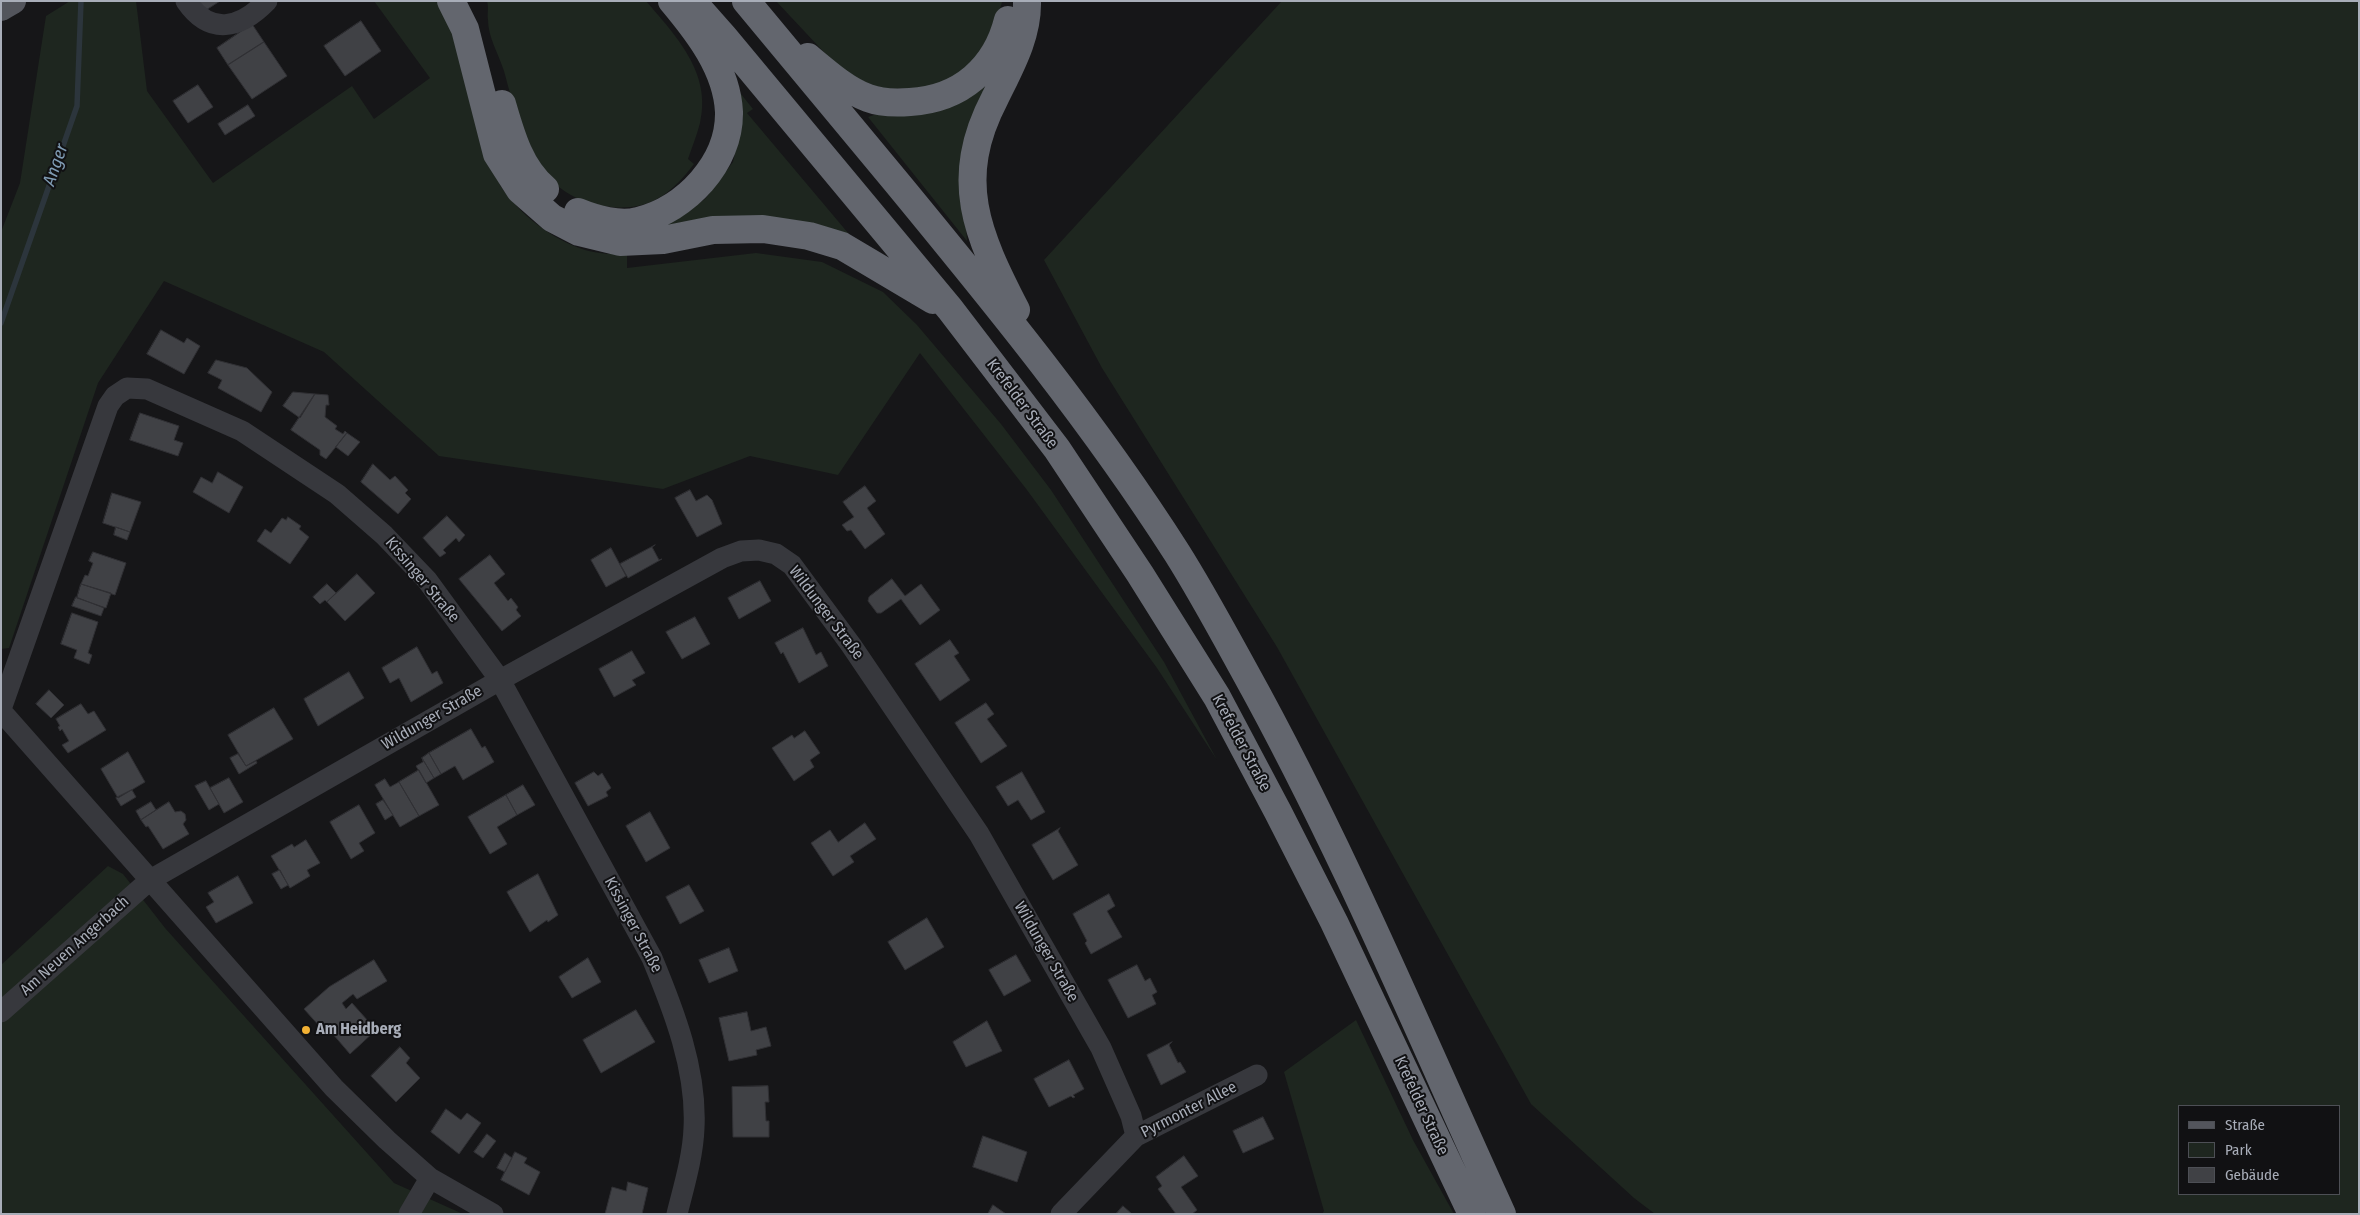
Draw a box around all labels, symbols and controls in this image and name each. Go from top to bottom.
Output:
water label: Anger [39,141,73,189]
street label: Krefelder Straße [982,356,1062,452]
street label: Kissinger Straße [381,533,463,627]
street label: Wildunger Straße [784,562,868,664]
street label: Wildunger Straße [378,682,486,754]
street label: Krefelder Straße [1207,691,1275,795]
street label: Kissinger Straße [600,874,666,976]
street label: Am Neuen Angerbach [17,892,133,1000]
street label: Wildunger Straße [1010,898,1082,1006]
place label: Am Heidberg [316,1020,401,1040]
marker: Am Heidberg [300,1024,312,1036]
street label: Krefelder Straße [1390,1054,1452,1158]
street label: Pyrmonter Allee [1138,1078,1240,1142]
legend [2178,1105,2340,1195]
text: Straße [2225,1116,2265,1134]
text: Park [2225,1141,2252,1159]
text: Gebäude [2225,1166,2280,1184]

